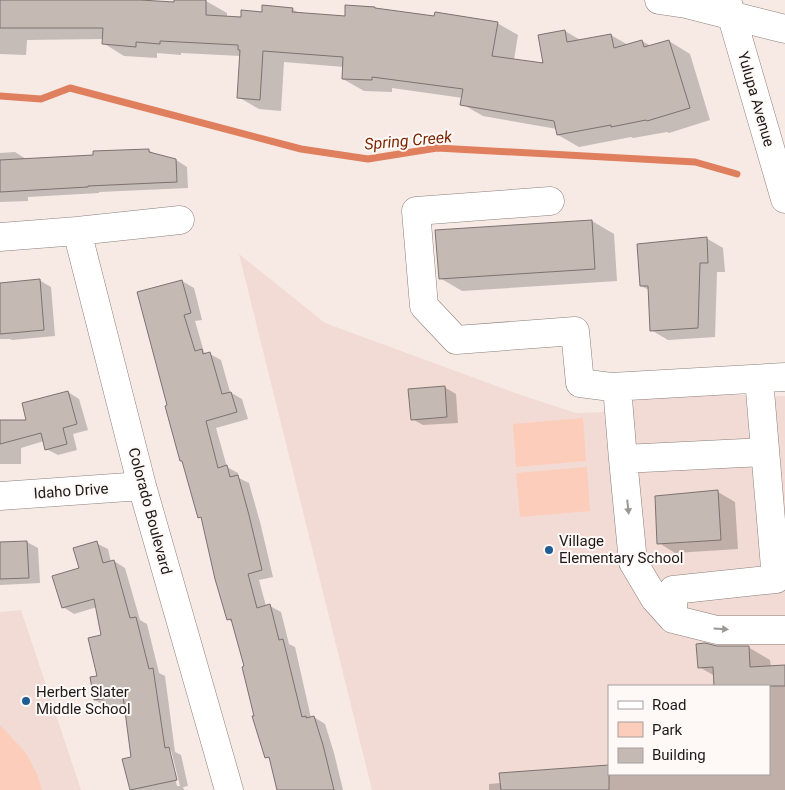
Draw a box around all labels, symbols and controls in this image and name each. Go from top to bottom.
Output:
street label: Yulupa Avenue [734,49,778,149]
water label: Spring Creek [364,127,454,154]
street label: Colorado Boulevard [124,446,176,576]
street label: Idaho Drive [33,479,109,503]
one-way arrow [624,500,632,516]
place label: Village Elementary School [559,532,683,567]
marker: Village Elementary School [543,544,555,556]
one-way arrow [713,626,729,634]
place label: Herbert Slater Middle School [36,683,131,718]
legend [608,685,770,775]
marker: Herbert Slater Middle School [20,695,32,707]
text: Road [652,696,686,714]
text: Park [652,721,683,739]
text: Building [652,746,706,764]

